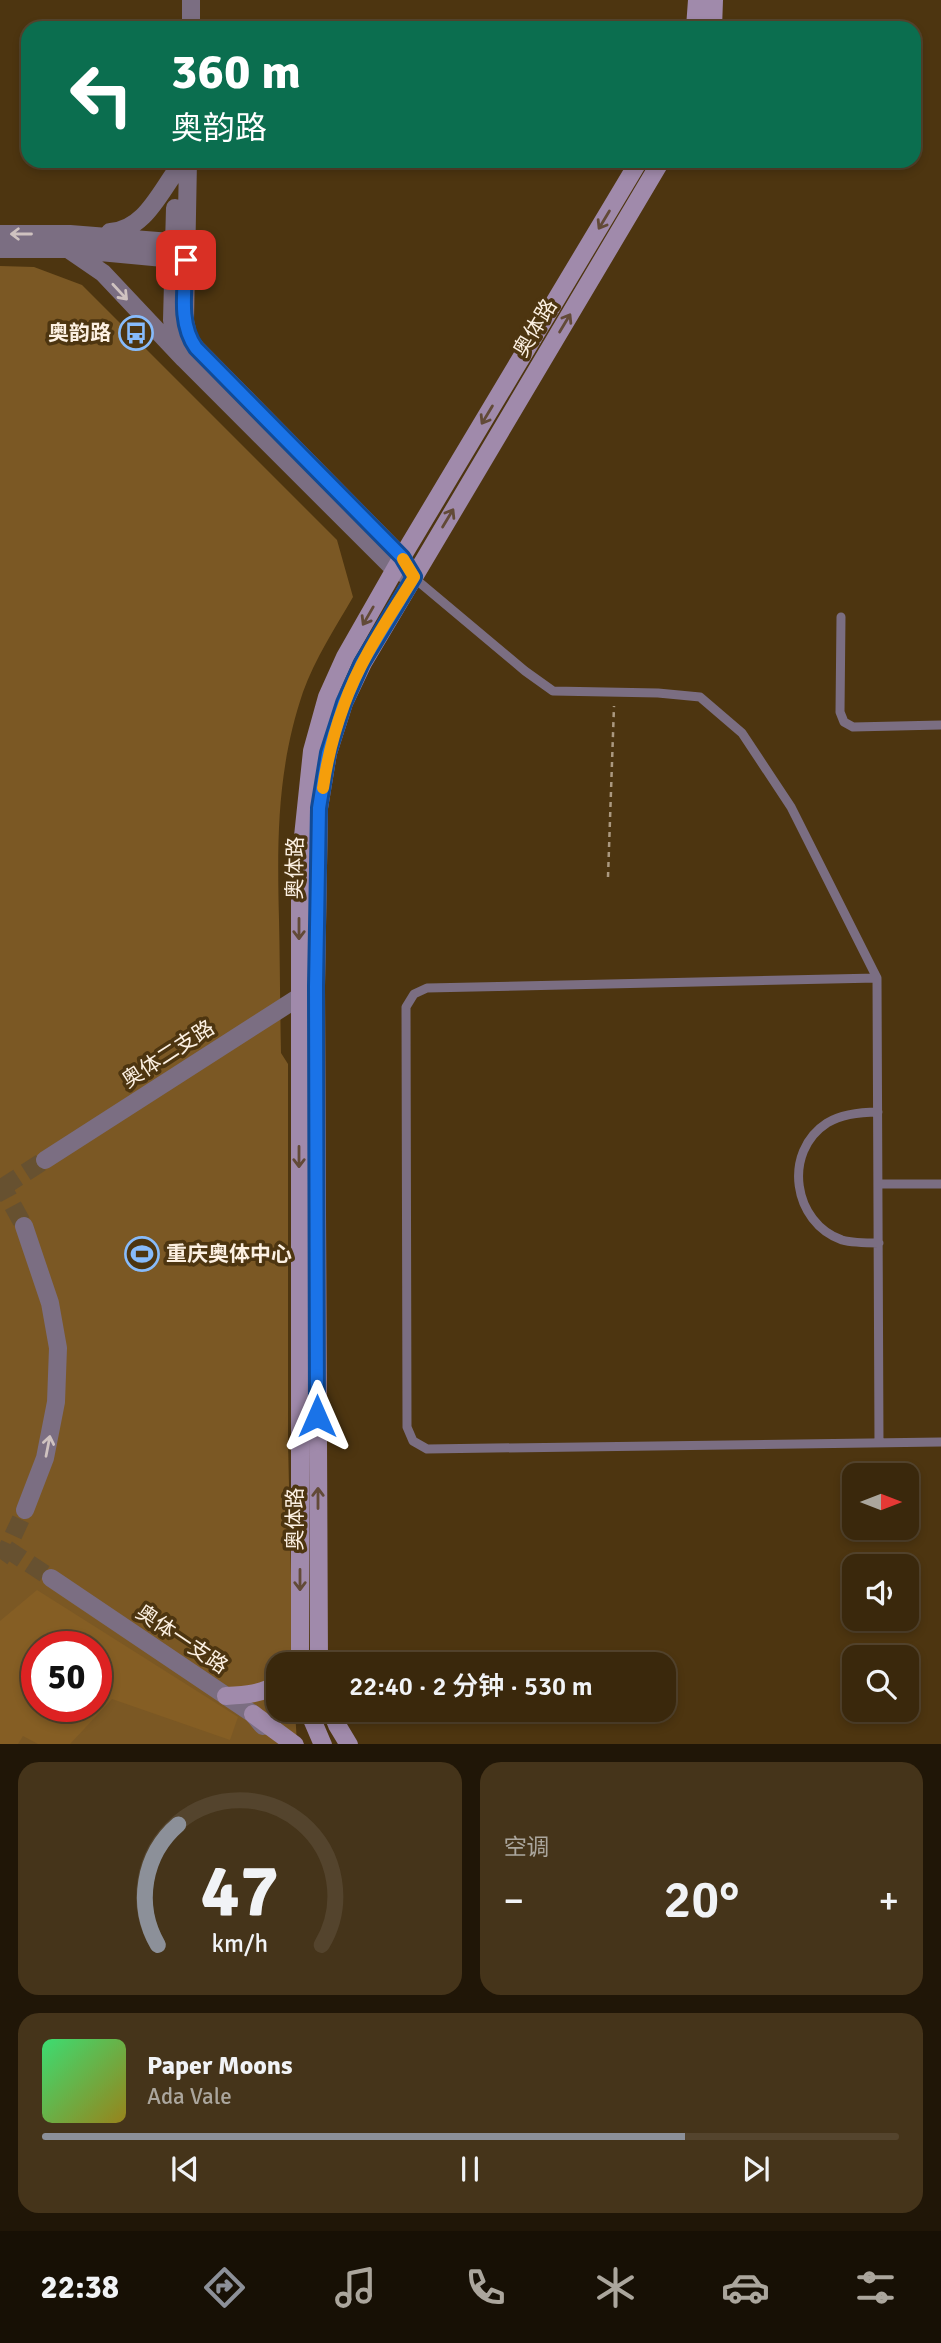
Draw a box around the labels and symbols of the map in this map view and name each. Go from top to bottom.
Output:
one-way arrow [597,209,611,229]
one-way arrow [9,227,32,241]
pin [156,230,216,290]
one-way arrow [112,283,129,300]
street label: 奥体路 [508,294,562,362]
one-way arrow [558,313,572,333]
bus stop icon: 奥韵路 [117,314,155,352]
place label: 奥韵路 [48,320,111,346]
one-way arrow [480,404,494,424]
one-way arrow [442,509,456,529]
one-way arrow [361,606,375,626]
street label: 奥体路 [281,836,309,900]
one-way arrow [293,917,306,940]
street label: 奥体二支路 [117,1015,219,1093]
one-way arrow [292,1145,306,1168]
sports icon: 重庆奥体中心 [123,1235,161,1273]
place label: 重庆奥体中心 [166,1241,292,1267]
position arrow [280,1379,354,1453]
one-way arrow [41,1435,55,1458]
north arrow [842,1463,919,1540]
one-way arrow [311,1487,325,1510]
street label: 奥体路 [282,1488,308,1551]
one-way arrow [293,1568,307,1591]
street label: 奥体一支路 [131,1599,233,1679]
speed limit sign: 50 [21,1631,112,1722]

